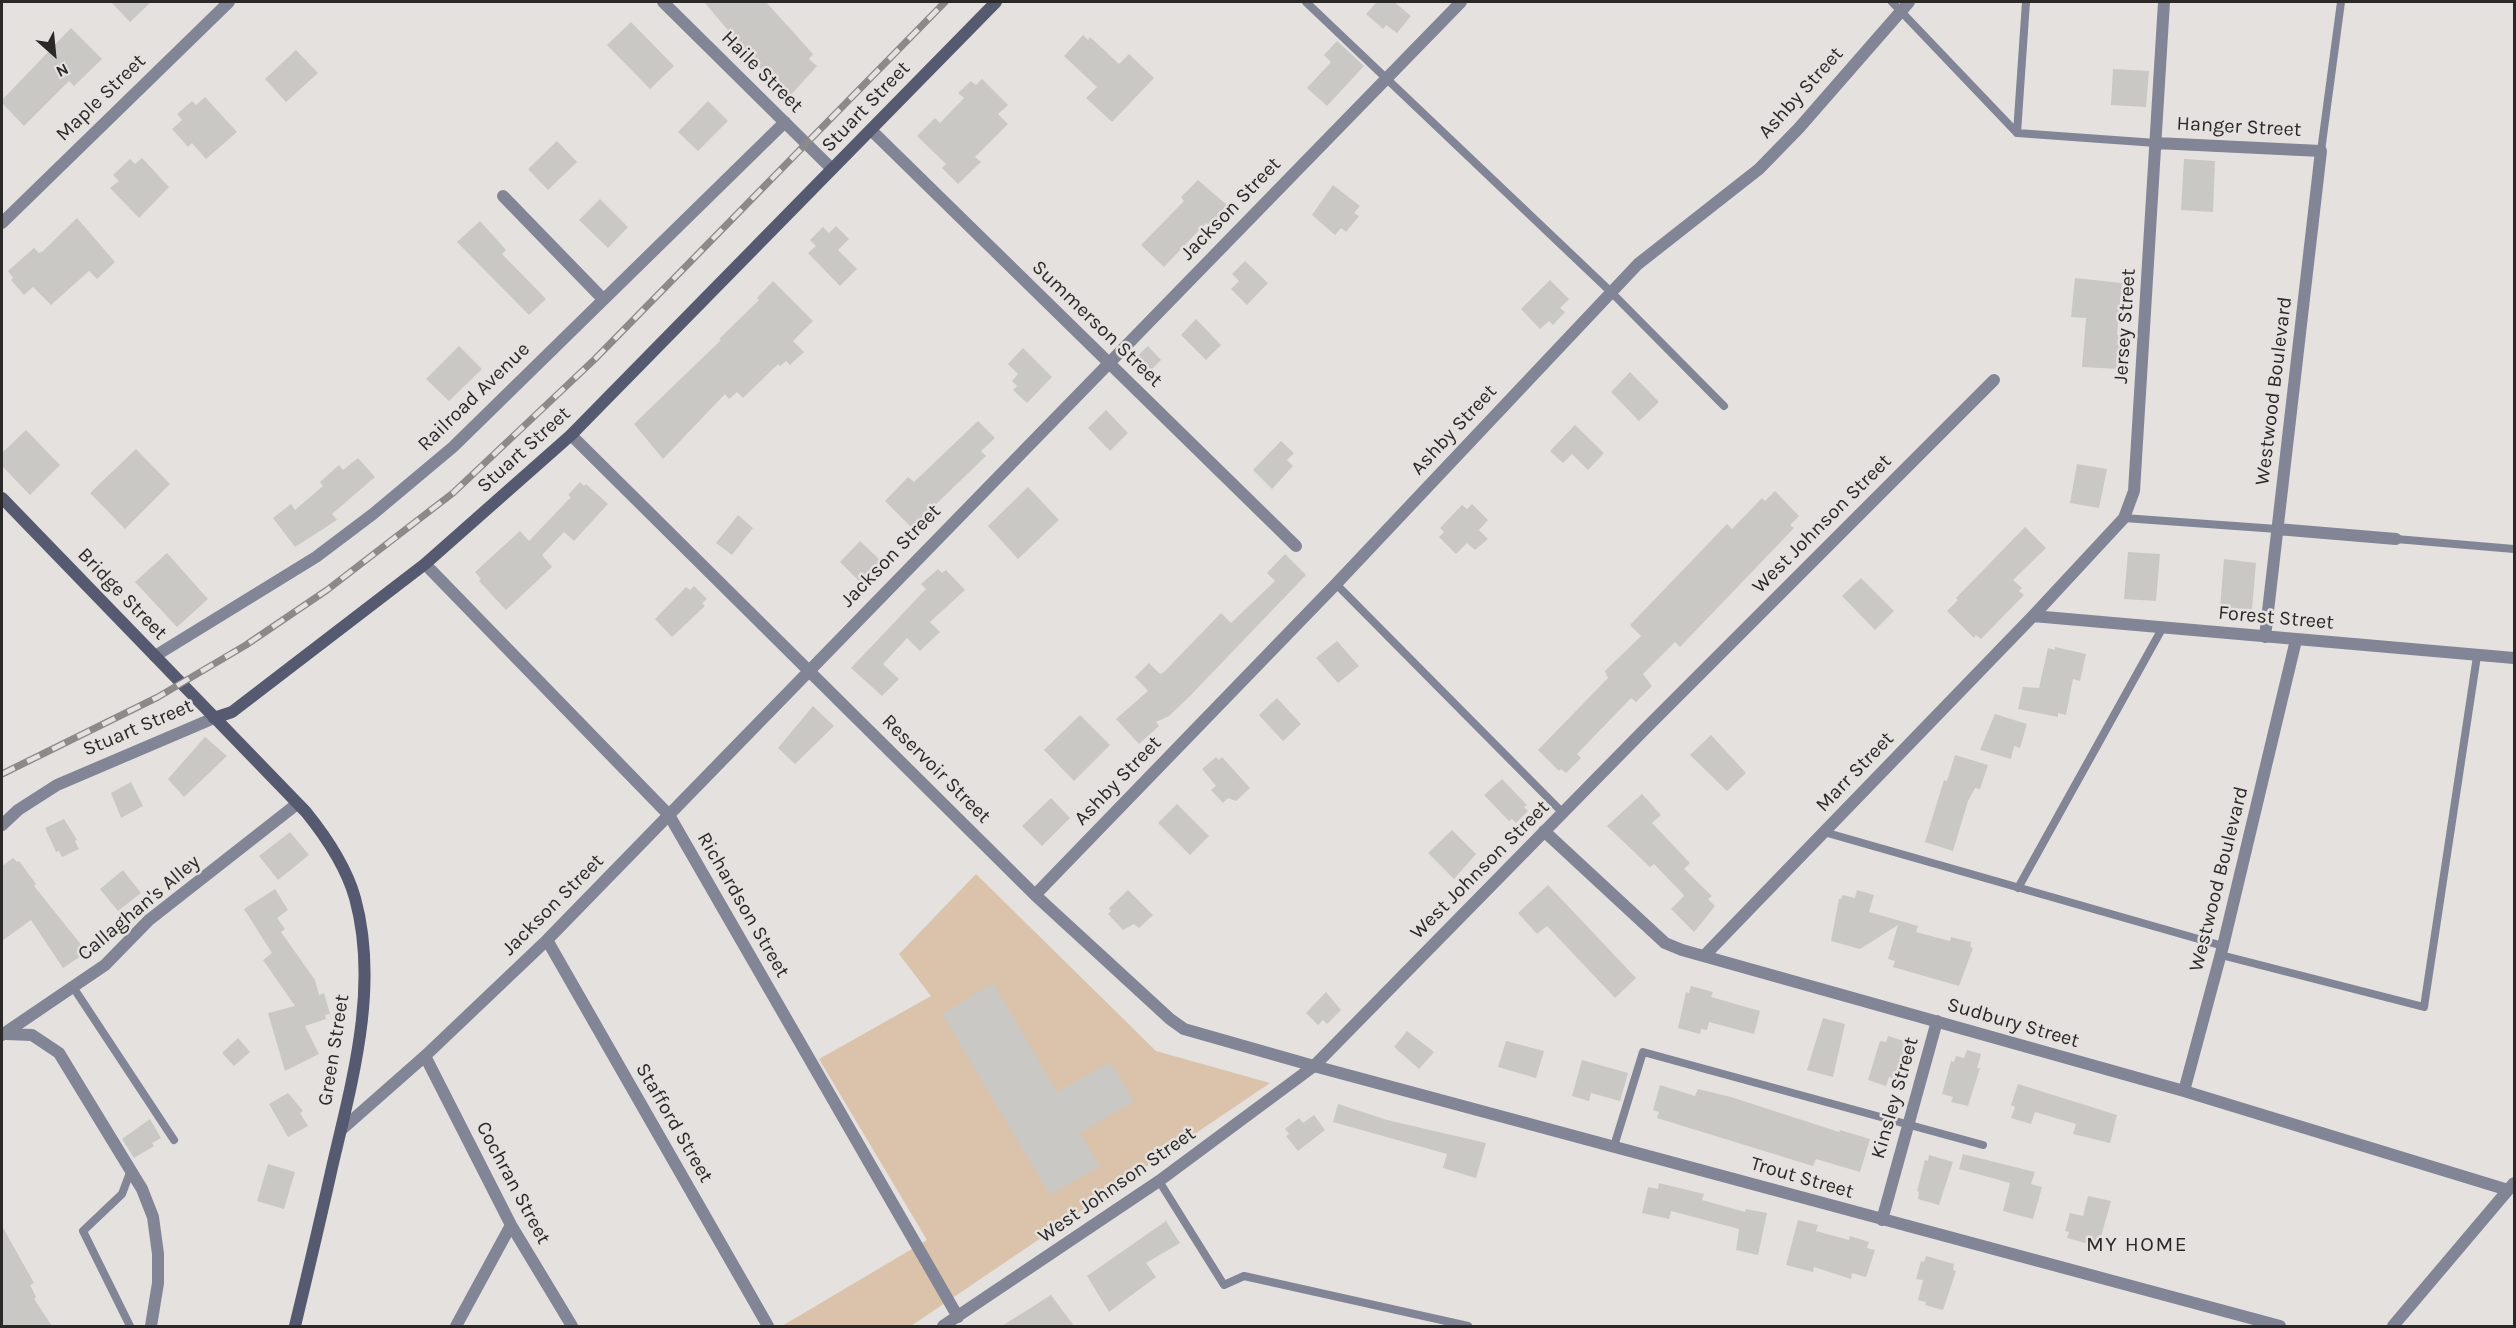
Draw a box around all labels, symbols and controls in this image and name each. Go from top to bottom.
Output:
north arrow [24,24,84,84]
street label: Haile Street [716,26,808,118]
street label: Ashby Street [1754,42,1848,144]
street label: Maple Street [51,49,151,147]
street label: Stuart Street [817,57,915,157]
text: N [53,59,72,82]
street label: Hanger Street [2176,112,2302,142]
street label: Jackson Street [1176,153,1286,265]
street label: Summerson Street [1027,256,1167,392]
street label: Jersey Street [2109,268,2141,384]
street label: Westwood Boulevard [2251,295,2297,487]
street label: Railroad Avenue [413,338,535,456]
street label: Ashby Street [1406,380,1502,480]
street label: Stuart Street [472,402,576,498]
street label: West Johnson Street [1748,450,1896,598]
street label: Jackson Street [836,500,946,612]
street label: Bridge Street [72,543,172,645]
street label: Forest Street [2217,601,2335,635]
street label: Stuart Street [79,694,197,762]
street label: Reservoir Street [876,709,996,829]
street label: Marr Street [1811,727,1899,817]
street label: Ashby Street [1069,731,1167,831]
street label: Westwood Boulevard [2184,784,2254,974]
street label: West Johnson Street [1406,796,1554,944]
street label: Richardson Street [692,828,794,982]
street label: Jackson Street [497,849,609,961]
street label: Callaghan's Alley [73,850,205,966]
street label: Green Street [313,993,355,1107]
street label: Sudbury Street [1944,993,2082,1053]
street label: Kinsley Street [1866,1034,1924,1162]
street label: Stafford Street [630,1059,718,1187]
street label: Cochran Street [471,1118,555,1248]
street label: West Johnson Street [1034,1122,1200,1248]
street label: Trout Street [1748,1152,1856,1204]
district label: MY HOME [2086,1232,2188,1258]

